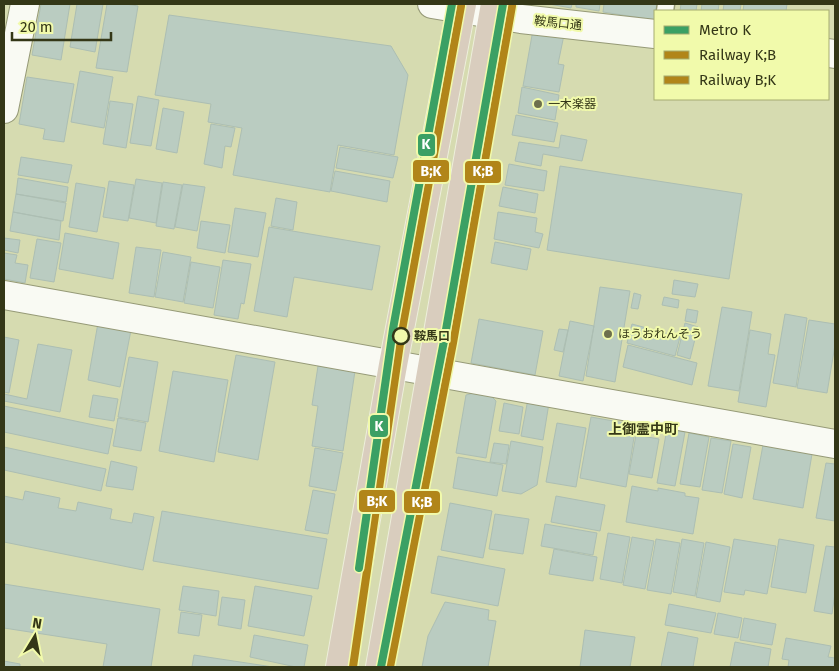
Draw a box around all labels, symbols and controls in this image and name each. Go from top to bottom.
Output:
scale bar [12,10,111,42]
legend [654,10,829,100]
street label: 鞍馬口通 [533,14,583,32]
text: 20 m [20,18,53,36]
text: Metro K [699,21,751,39]
text: Railway K;B [699,46,776,64]
text: Railway B;K [699,71,776,89]
place label: 一木楽器 [548,97,596,111]
marker: 一木楽器 [532,98,544,110]
line badge: K [417,133,436,157]
text: K [422,136,432,153]
line badge: B;K [412,159,450,183]
line badge: K;B [464,160,502,184]
text: B;K [421,163,443,180]
text: K;B [473,163,494,180]
marker: 鞍馬口 [392,327,410,345]
place label: ほうおれんそう [618,327,702,341]
marker: ほうおれんそう [602,328,614,340]
place label: 鞍馬口 [414,329,450,343]
line badge: K [369,414,389,438]
text: K [375,418,385,435]
district label: 上御霊中町 [608,421,678,438]
line badge: B;K [358,489,396,513]
line badge: K;B [403,490,441,514]
text: B;K [367,493,389,510]
text: K;B [412,494,433,511]
north arrow [10,611,60,661]
text: N [31,615,43,633]

